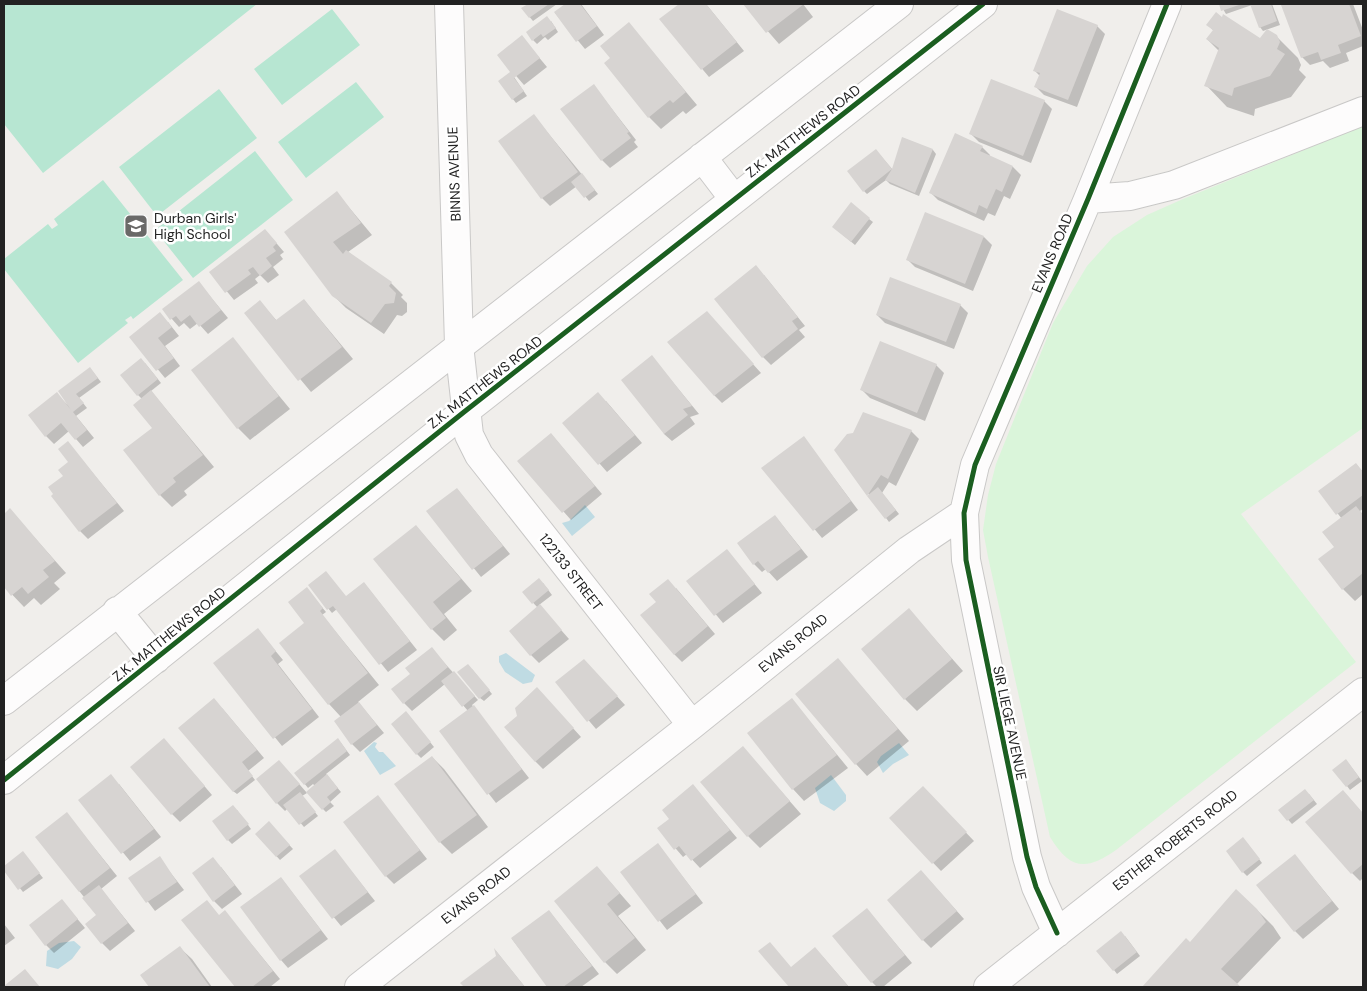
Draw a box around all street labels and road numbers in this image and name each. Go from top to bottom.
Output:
street label: Z.K. MATTHEWS ROAD [742,81,864,181]
street label: BINNS AVENUE [443,126,465,222]
street label: EVANS ROAD [1027,211,1077,295]
street label: Z.K. MATTHEWS ROAD [424,332,546,432]
street label: 122133 STREET [535,530,607,614]
street label: Z.K. MATTHEWS ROAD [109,583,229,685]
street label: EVANS ROAD [755,610,831,676]
street label: SIR LIEGE AVENUE [989,664,1031,782]
street label: ESTHER ROBERTS ROAD [1109,786,1241,894]
street label: EVANS ROAD [437,862,515,928]

